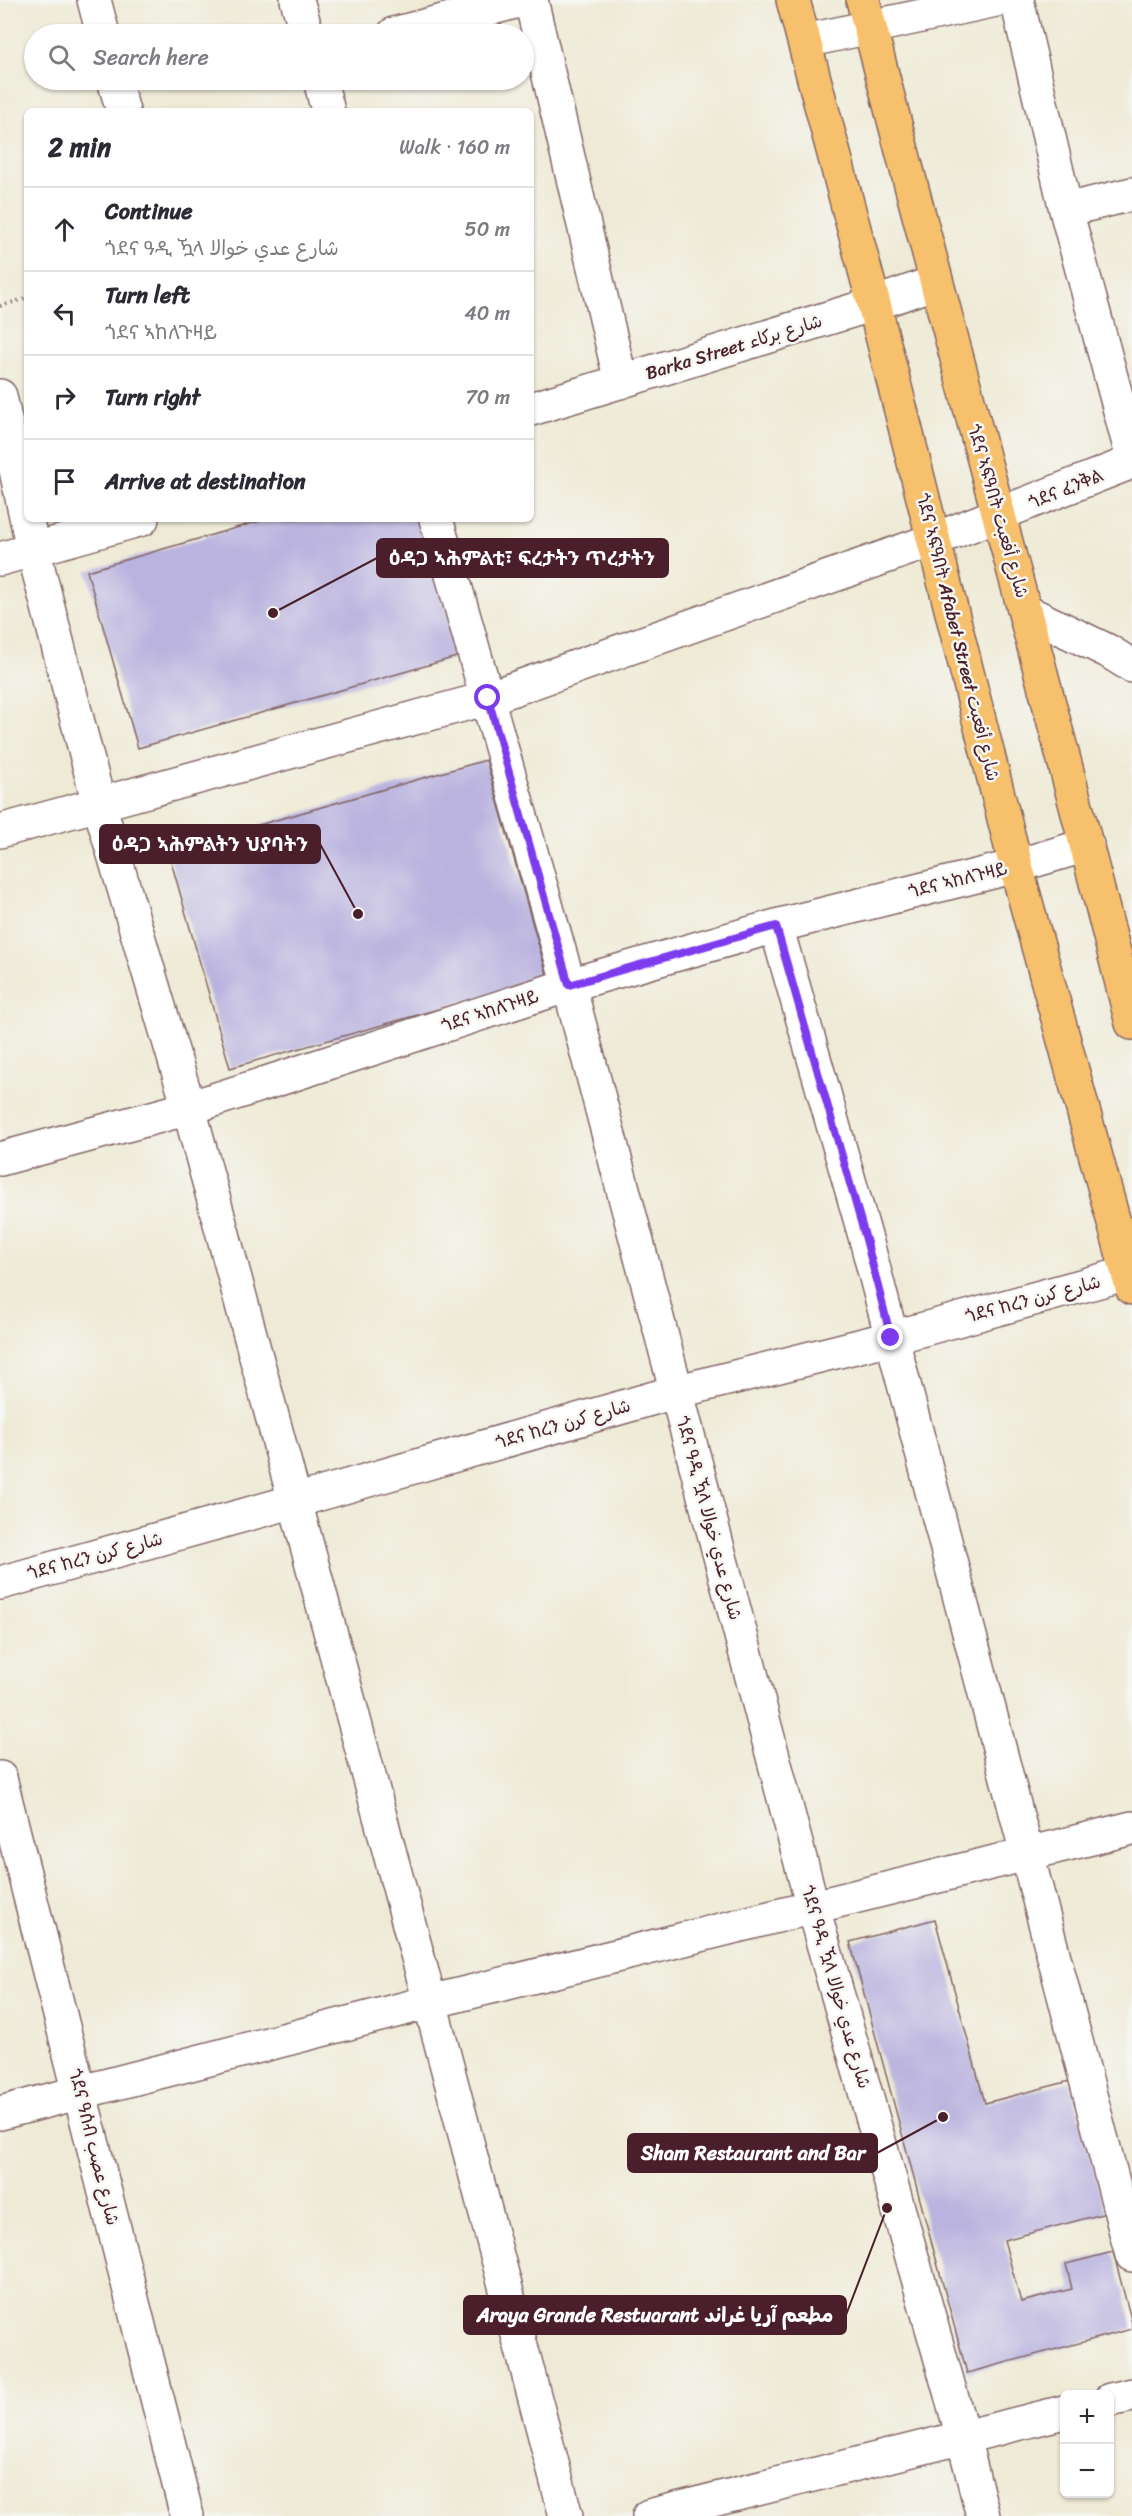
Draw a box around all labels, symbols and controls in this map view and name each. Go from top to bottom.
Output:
search box [24,24,534,90]
text: Search here [93,38,209,77]
icon: search [45,41,78,74]
text: 2 min [48,124,111,170]
text: Walk · 160 m [399,130,510,165]
text: Continue [105,192,193,231]
text: 50 m [465,212,510,247]
icon: ahead [48,213,81,246]
text: ጎደና ዓዲ ዃላ شارع عدي خوالا [105,231,339,266]
text: Turn left [105,276,190,315]
text: 40 m [464,296,510,331]
icon: left [48,297,81,330]
street label: Barka Street شارع بركاء [642,305,826,389]
text: ጎደና ኣከለጉዛይ [105,315,218,350]
text: Turn right [105,378,200,417]
text: 70 m [465,380,510,415]
icon: right [48,381,81,414]
street label: ጎደና ኣፍዓበት شارع أفعبت [958,420,1038,602]
street label: ጎደና ፈንቅል [1024,459,1108,519]
text: Arrive at destination [105,462,306,501]
icon: arrive [48,465,81,498]
street label: ጎደና ኣፍዓበት Afabet Street شارع أفعبت [907,490,1009,784]
callout: ዕዳጋ ኣሕምልቲ፣ ፍረታትን ጥረታትን [377,539,668,577]
text: ዕዳጋ ኣሕምልቲ፣ ፍረታትን ጥረታትን [389,541,655,576]
route start [474,684,500,710]
callout: ዕዳጋ ኣሕምልትን ህያባትን [100,825,320,863]
text: ዕዳጋ ኣሕምልትን ህያባትን [112,827,308,862]
street label: ጎደና ኣከለጉዛይ [905,852,1011,908]
street label: ጎደና ኣከለጉዛይ [437,980,543,1042]
street label: ጎደና ከረን شارع كرن [962,1266,1104,1332]
route end [877,1324,903,1350]
street label: ጎደና ከረን شارع كرن [492,1389,634,1459]
street label: ጎደና ዓዲ ዃላ شارع عدي خوالا [666,1412,752,1624]
street label: ጎደና ከረን شارع كرن [24,1523,166,1589]
street label: ጎደና ዓዲ ዃላ شارع عدي خوالا [792,1881,880,2093]
street label: ጎደና ዓሰብ شارع عصب [59,2065,129,2229]
callout: Sham Restaurant and Bar [628,2134,877,2172]
text: Sham Restaurant and Bar [640,2136,867,2171]
callout: Araya Grande Restuarant مطعم آريا غراند [464,2296,846,2334]
text: Araya Grande Restuarant مطعم آريا غراند [476,2298,833,2333]
map controls [1060,2390,1114,2498]
button: + [1060,2390,1114,2444]
button: − [1060,2444,1114,2498]

